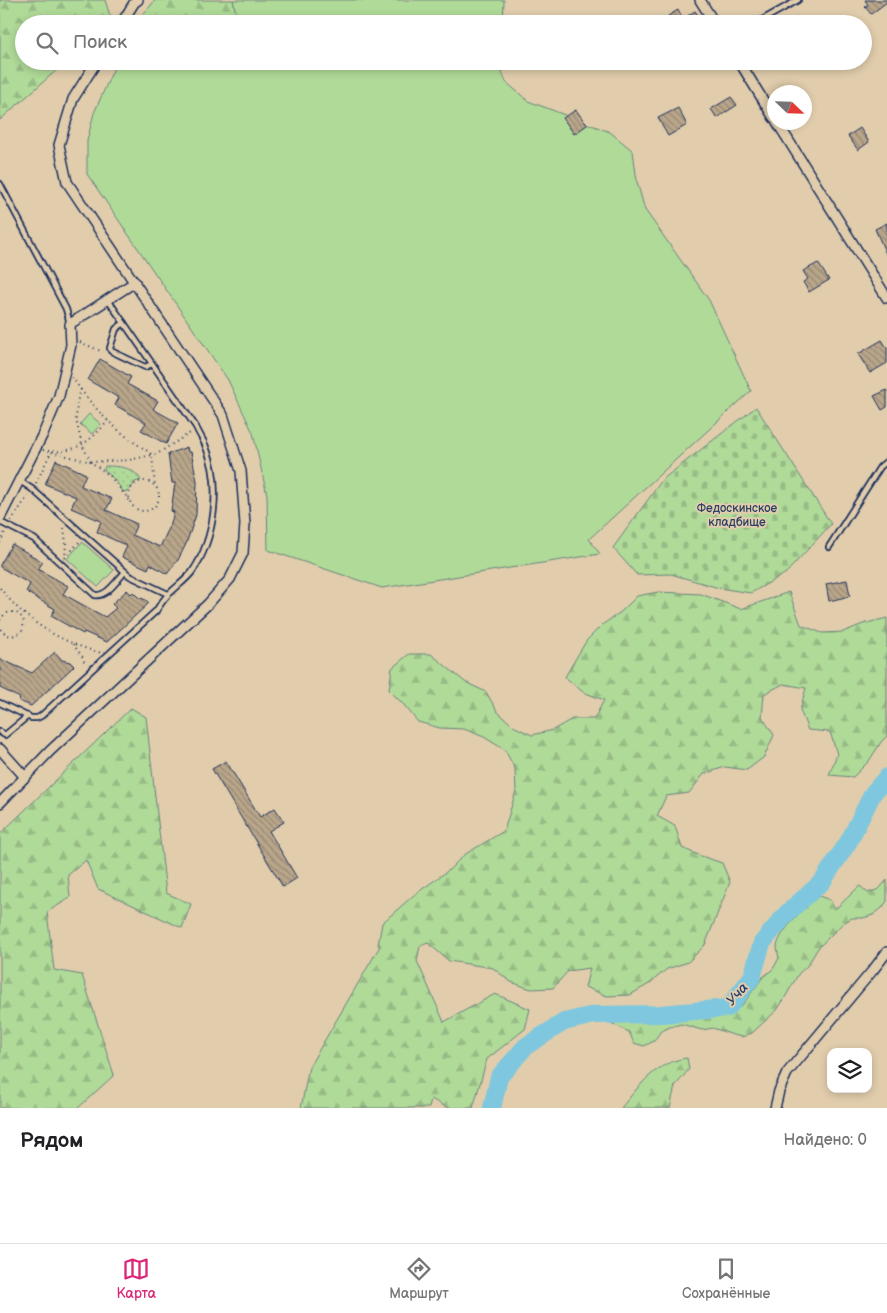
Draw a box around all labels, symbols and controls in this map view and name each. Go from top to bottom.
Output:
search box [15,15,872,70]
icon: search [33,29,61,57]
text: Поиск [73,31,127,54]
north arrow [767,85,812,130]
park label: Федоскинское кладбище [697,501,777,530]
water label: Уча [722,979,752,1009]
map controls [827,1048,872,1093]
button: layers [827,1048,872,1093]
text: Рядом [20,1128,83,1153]
text: Найдено: 0 [784,1131,867,1150]
tab: Карта [117,1255,156,1302]
tab: Маршрут [389,1255,449,1302]
tab: Сохранённые [682,1255,770,1302]

